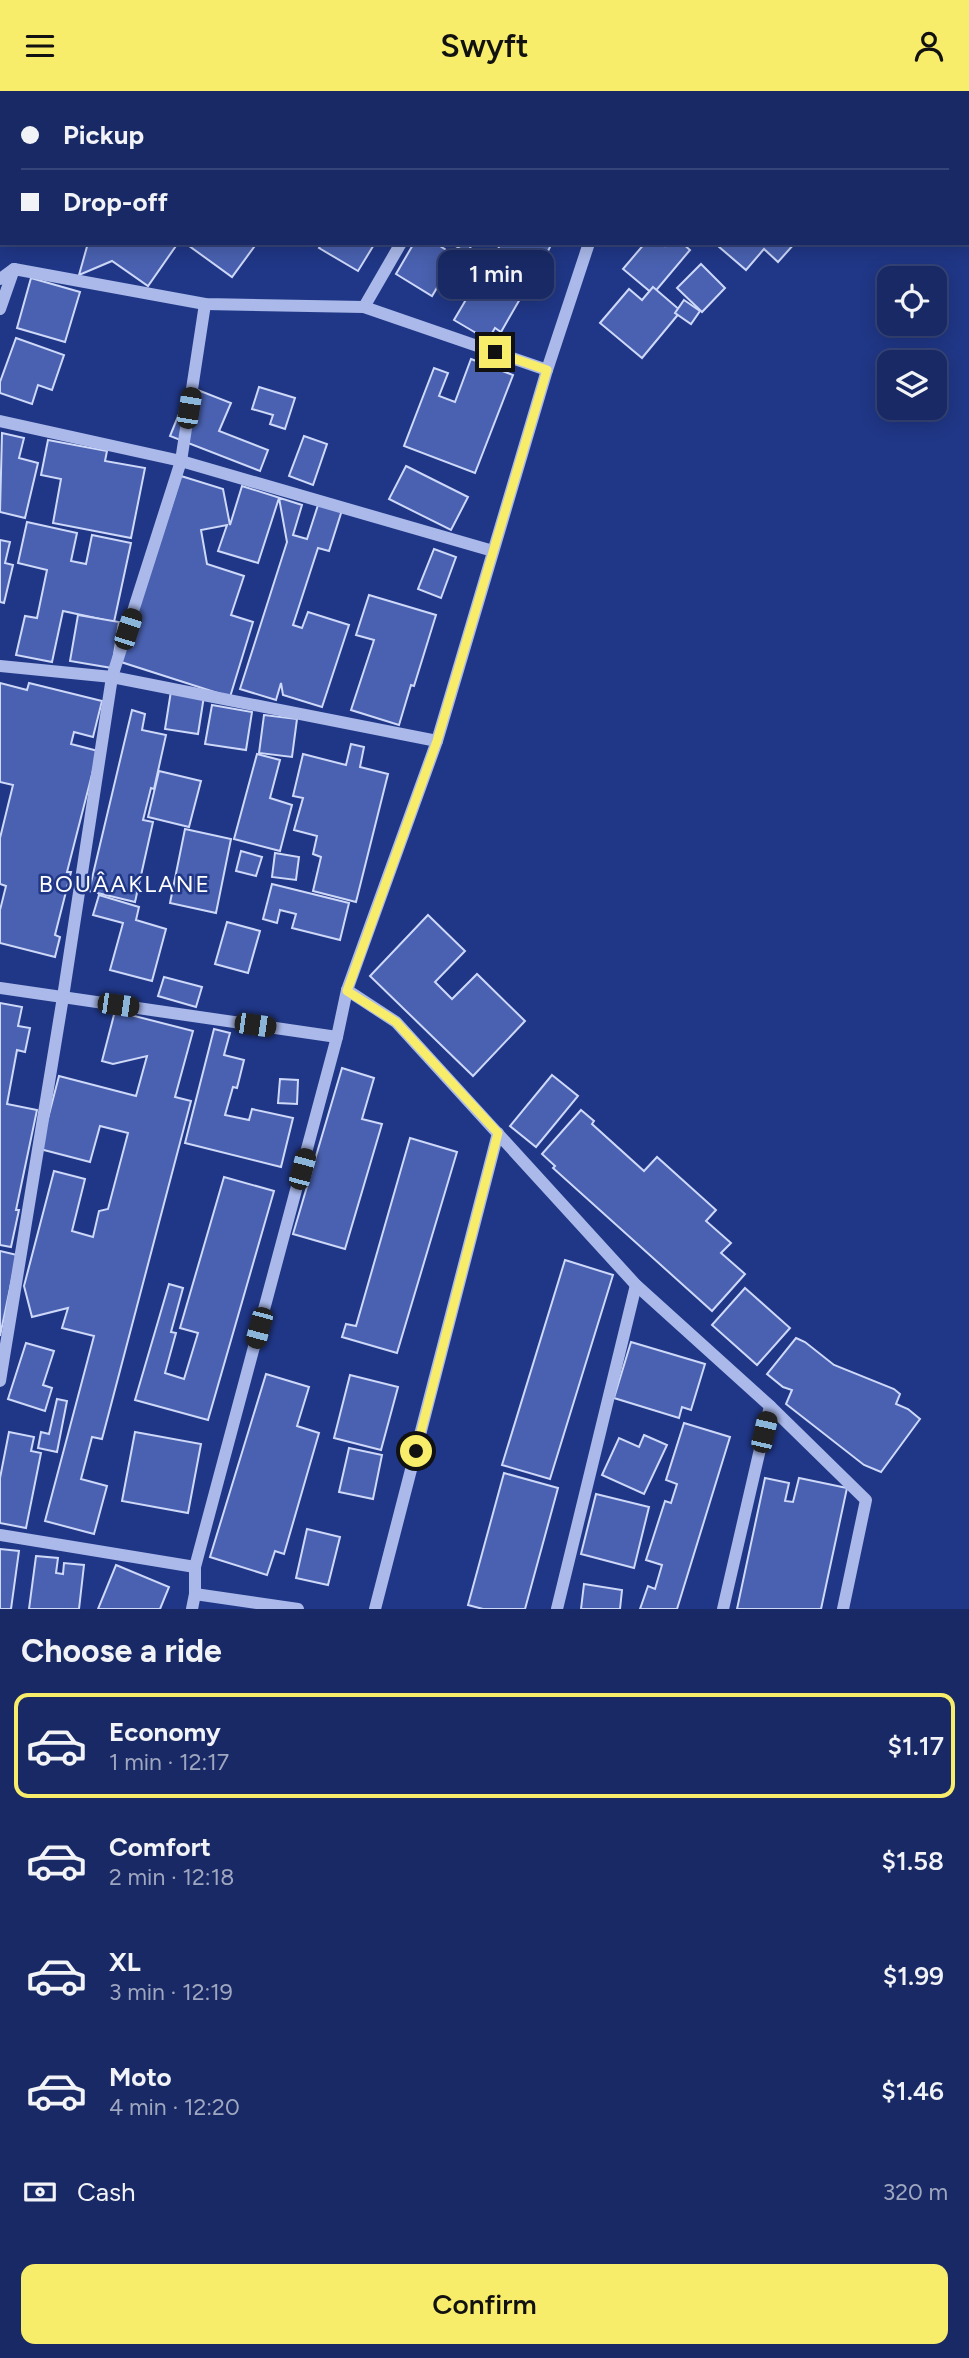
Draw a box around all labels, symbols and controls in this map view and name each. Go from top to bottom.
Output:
icon: menu [21,27,59,65]
text: Swyft [440,27,529,65]
icon: person [910,27,948,65]
text: Pickup [63,119,144,151]
text: Drop-off [63,186,168,218]
callout: 1 min [437,251,553,299]
text: 1 min [469,260,523,288]
map controls [877,266,947,420]
button: locate [877,266,947,336]
route end [479,336,511,368]
button: layers [877,350,947,420]
car [176,386,203,430]
car [112,606,145,652]
district label: BOUÂAKLANE [39,870,211,898]
car [96,992,141,1018]
car [233,1012,278,1038]
car [287,1146,318,1192]
car [244,1305,275,1351]
car [750,1409,779,1455]
route start [400,1435,432,1467]
text: Choose a ride [21,1632,222,1670]
icon: car [25,1714,88,1777]
text: Economy [109,1716,221,1748]
text: $1.17 [887,1730,944,1762]
text: 1 min · 12:17 [109,1748,229,1776]
icon: car [25,1829,88,1892]
text: Comfort [109,1831,211,1863]
text: $1.58 [882,1845,944,1877]
text: 2 min · 12:18 [109,1863,234,1891]
icon: car [25,1944,88,2007]
text: XL [109,1946,141,1978]
text: $1.99 [883,1960,944,1992]
text: 3 min · 12:19 [109,1978,233,2006]
icon: car [25,2059,88,2122]
text: Moto [109,2061,172,2093]
text: $1.46 [881,2075,944,2107]
text: 4 min · 12:20 [109,2093,240,2121]
icon: cash [21,2173,59,2211]
text: Cash [77,2176,136,2208]
text: 320 m [883,2178,948,2206]
button: Confirm [21,2264,948,2344]

